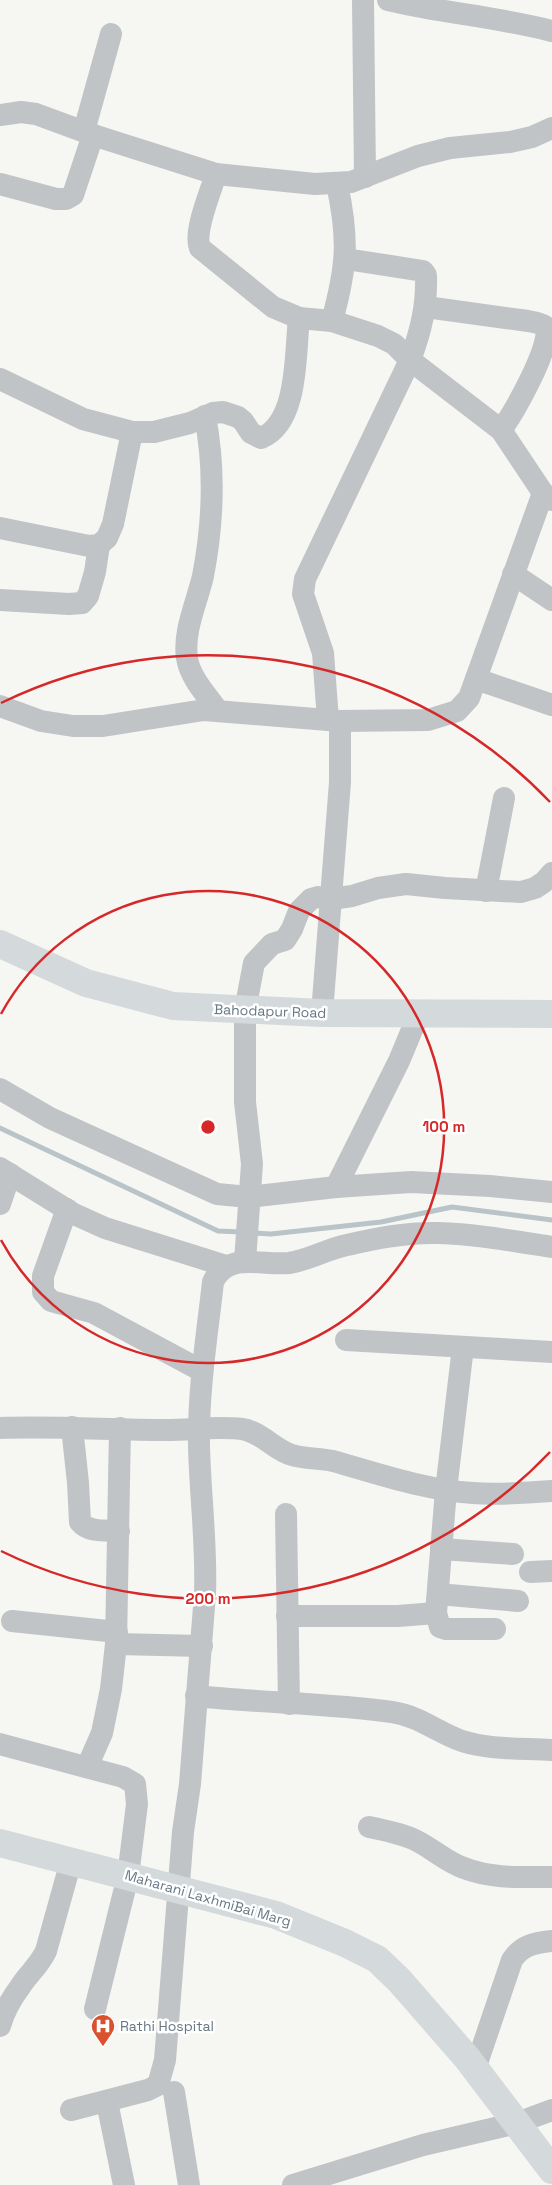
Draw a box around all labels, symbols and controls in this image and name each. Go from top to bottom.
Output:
street label: Bahodapur Road [214,1000,326,1022]
text: 100 m [423,1117,465,1136]
centre of rings [199,1118,217,1136]
text: 200 m [186,1589,230,1608]
street label: Maharani LaxhmiBai Marg [123,1866,293,1930]
hospital icon: Rathi Hospital [90,2013,116,2047]
place label: Rathi Hospital [120,2017,214,2035]

